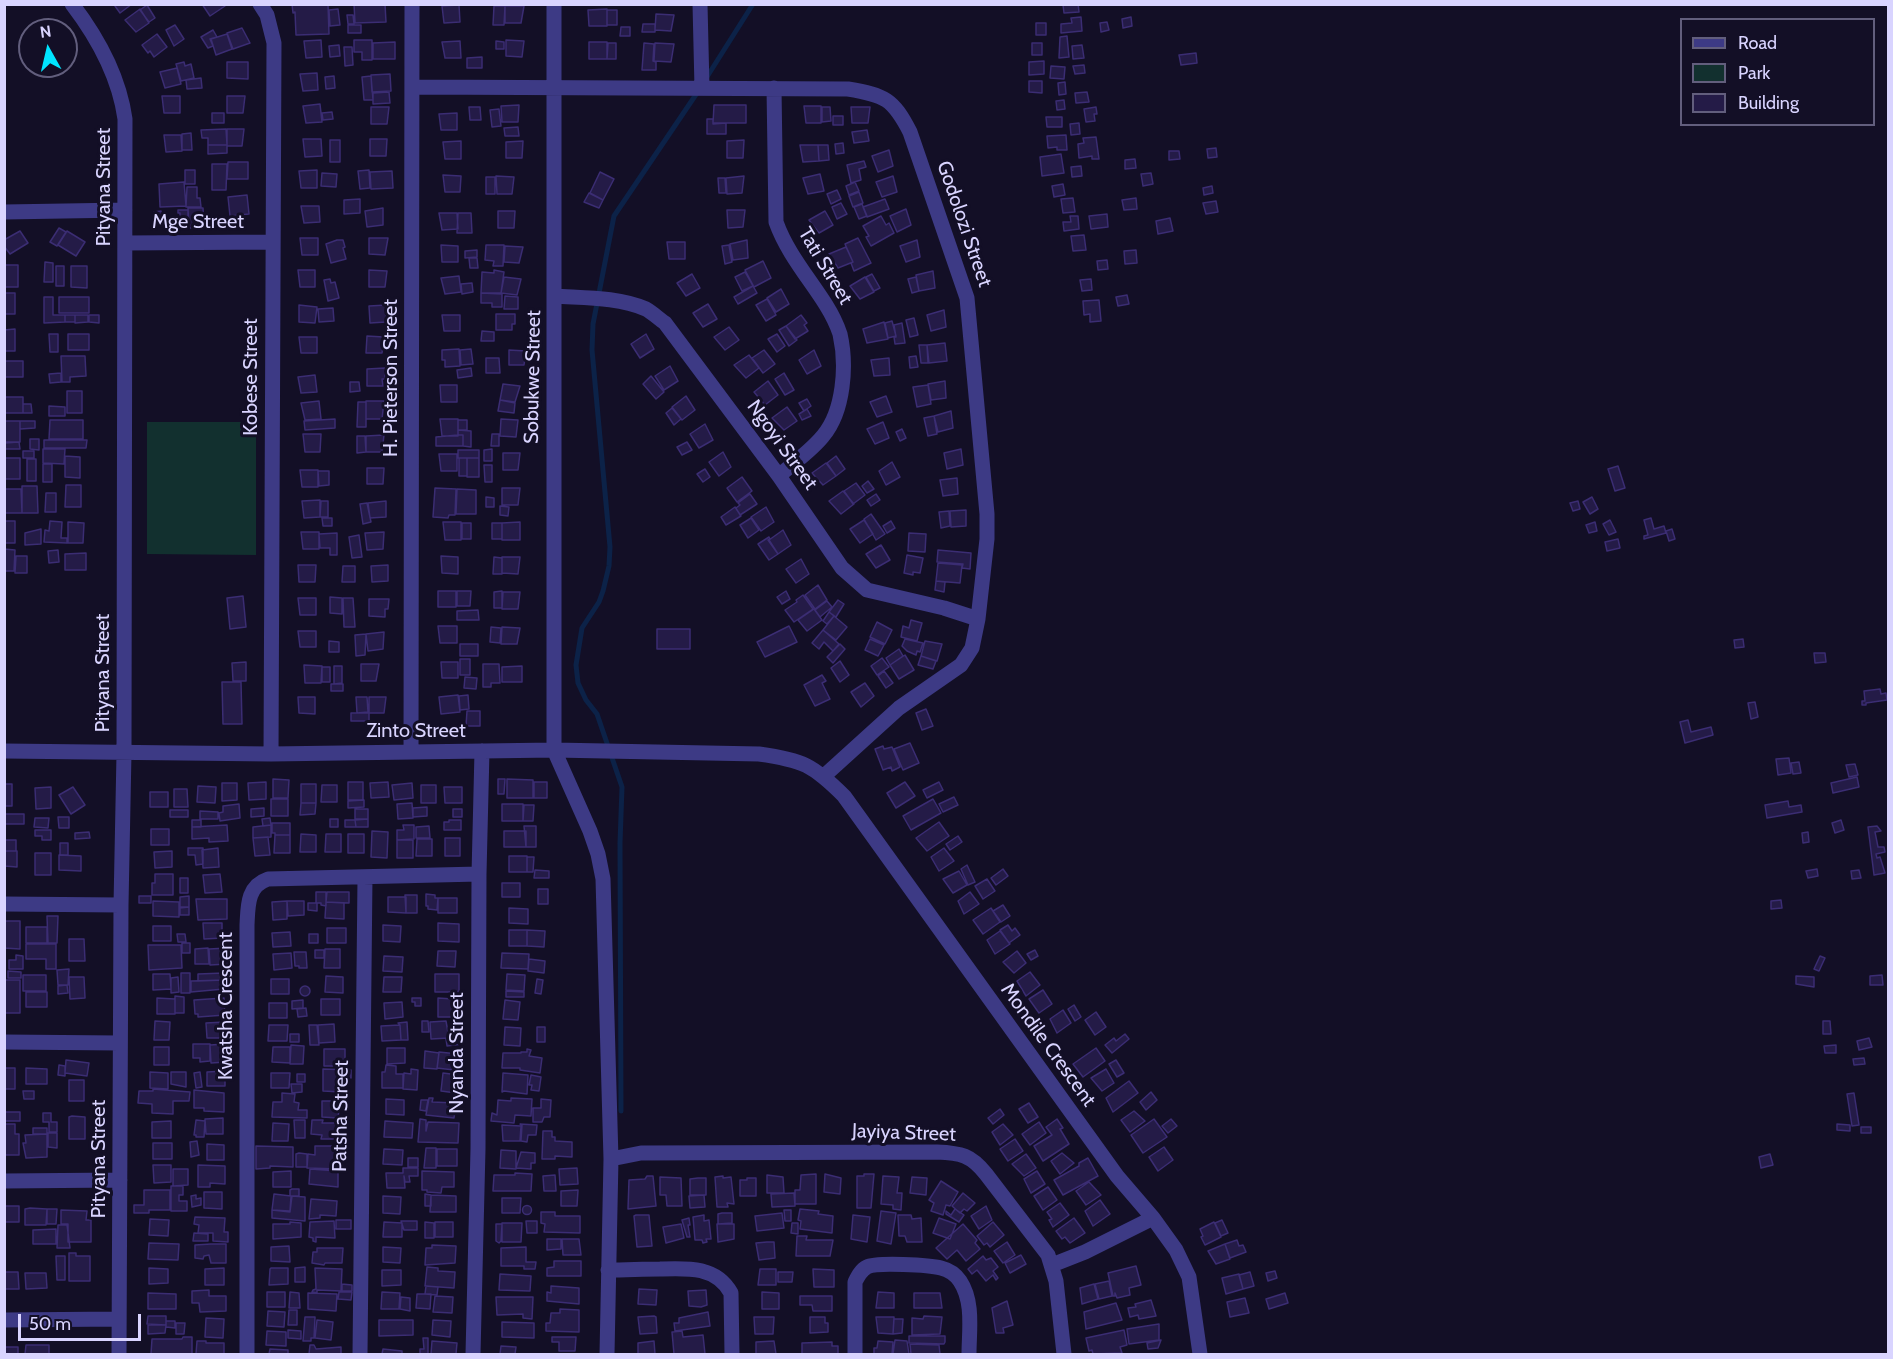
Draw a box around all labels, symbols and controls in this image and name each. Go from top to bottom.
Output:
north arrow [18,18,78,78]
legend [1680,18,1875,126]
text: N [39,21,53,42]
text: Road [1738,32,1777,54]
text: Park [1738,62,1770,84]
text: Building [1738,92,1799,114]
street label: Pityana Street [92,128,116,246]
street label: Godolozi Street [931,158,997,290]
street label: Mge Street [152,210,244,234]
street label: Tati Street [793,223,857,309]
street label: H. Pieterson Street [379,299,403,457]
street label: Sobukwe Street [520,310,546,444]
street label: Kobese Street [239,318,263,436]
street label: Ngoyi Street [742,396,822,494]
street label: Pityana Street [91,614,115,732]
street label: Zinto Street [366,719,466,743]
street label: Kwatsha Crescent [214,932,238,1080]
street label: Mondile Crescent [995,979,1101,1111]
street label: Nyanda Street [445,992,469,1114]
street label: Patsha Street [328,1060,354,1172]
street label: Pityana Street [87,1100,111,1218]
street label: Jayiya Street [852,1119,956,1147]
scale bar [21,1302,144,1340]
text: 50 m [29,1313,71,1335]

